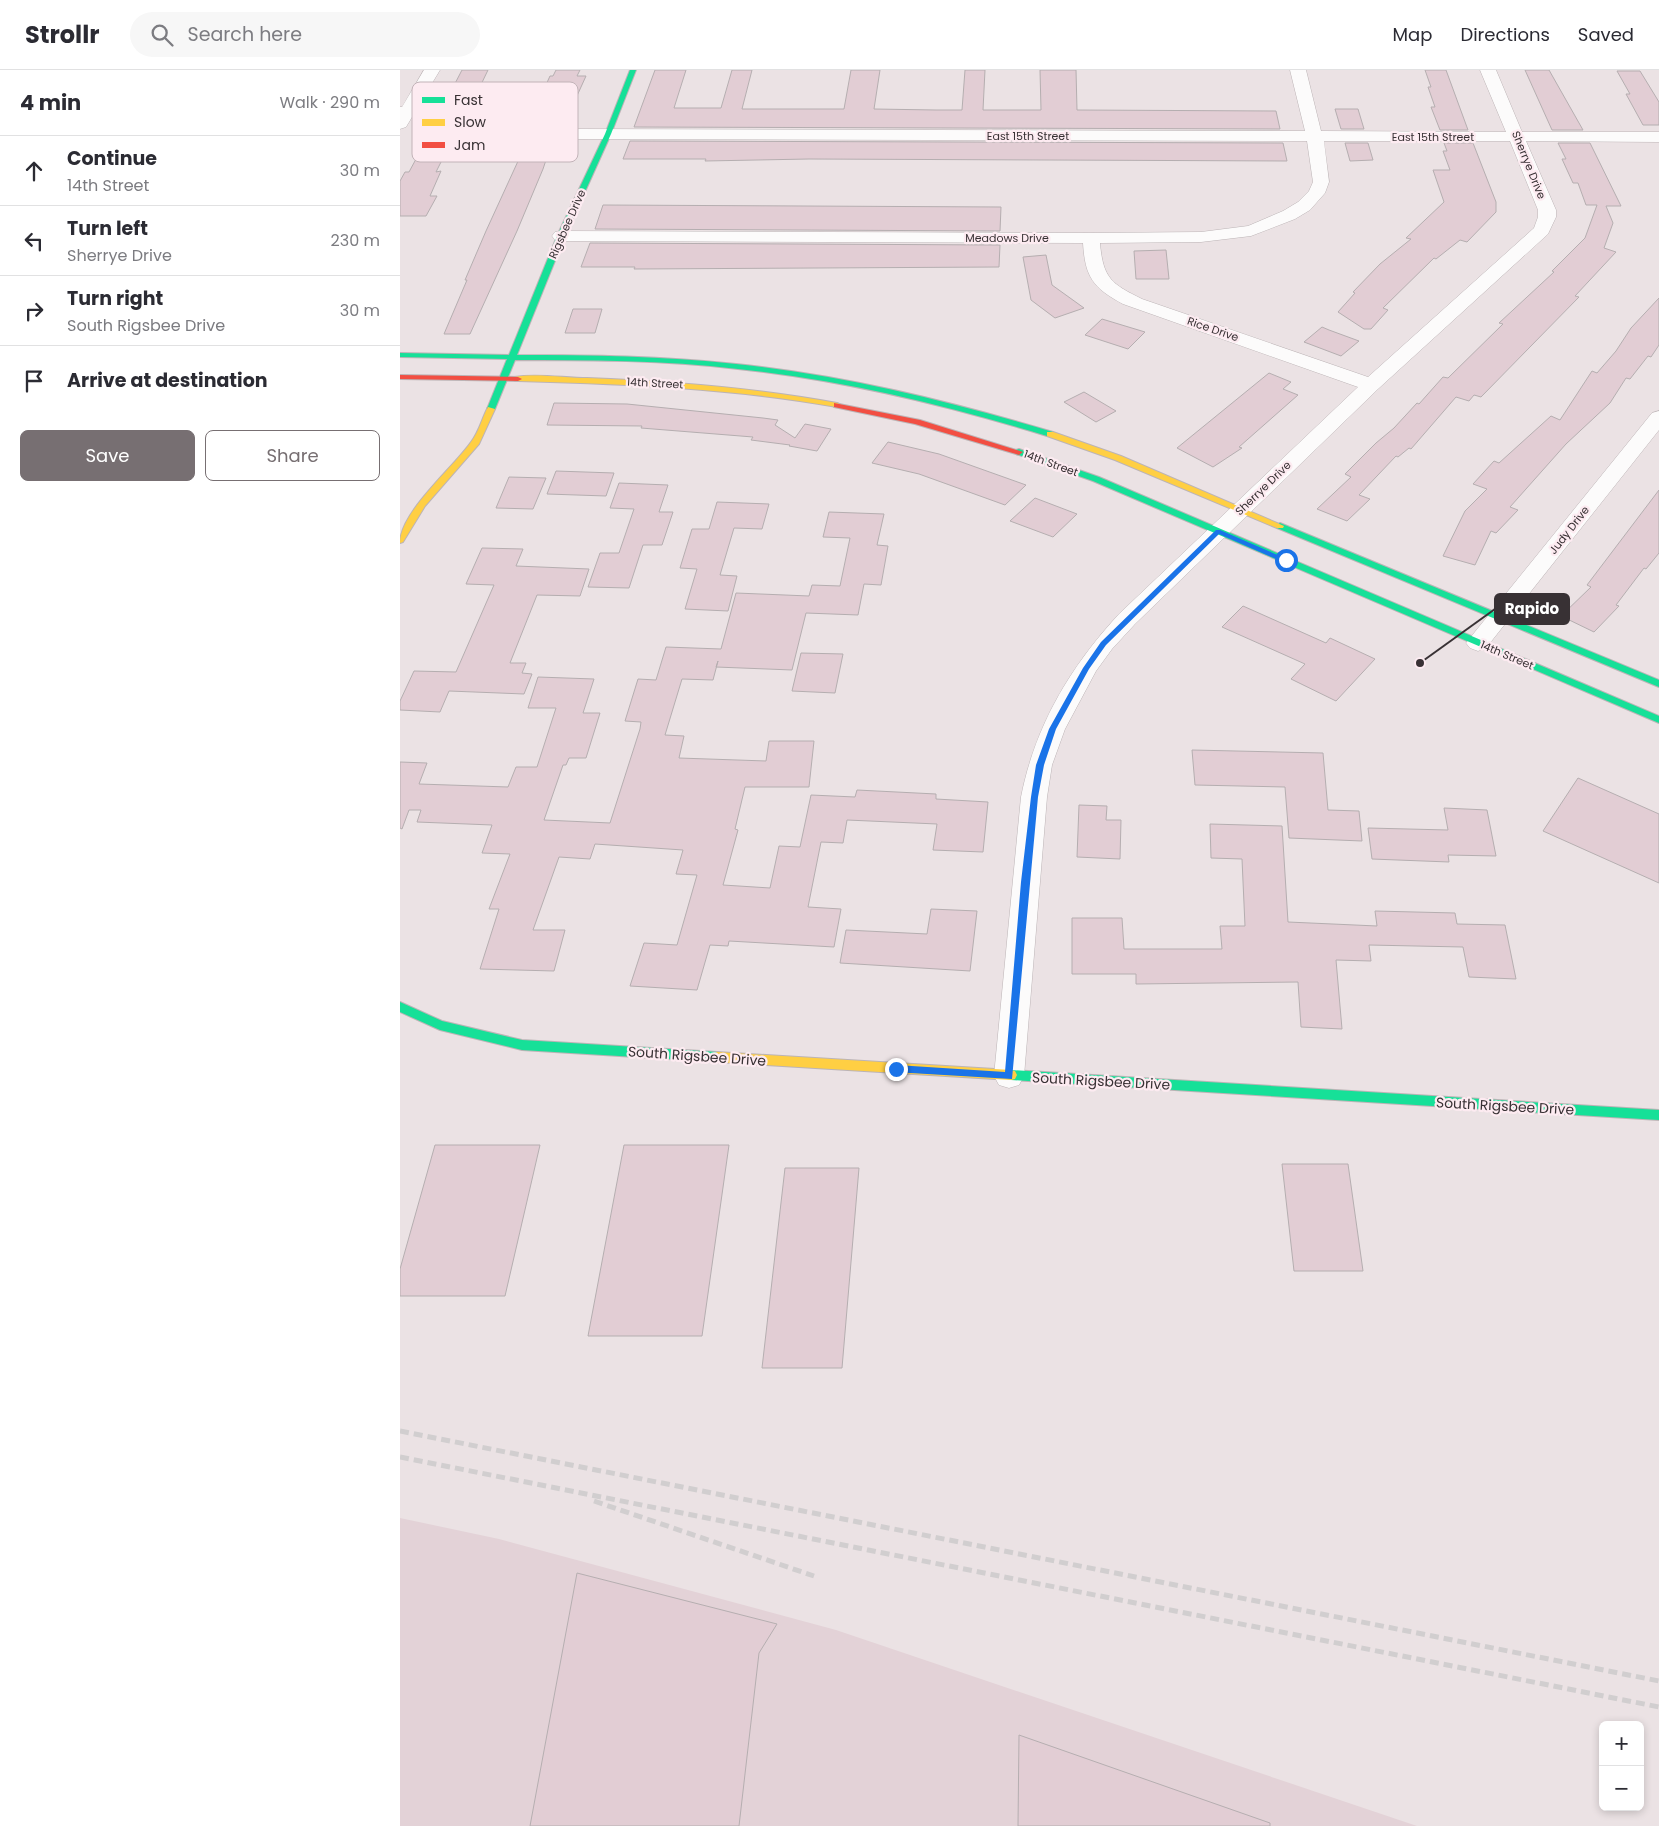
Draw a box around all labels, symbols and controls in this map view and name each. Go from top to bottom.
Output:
search box [130,12,480,57]
text: Strollr [25,18,100,51]
icon: search [148,21,176,49]
text: Search here [188,21,302,48]
text: Map [1393,22,1432,47]
text: Directions [1460,22,1550,47]
text: Saved [1578,22,1634,47]
legend [412,82,578,162]
text: 4 min [20,88,81,117]
text: Fast [454,90,483,110]
text: Walk · 290 m [279,91,380,114]
text: Slow [454,112,487,132]
street label: East 15th Street [987,128,1069,144]
street label: East 15th Street [1392,129,1474,145]
street label: Sherrye Drive [1508,129,1550,202]
text: Jam [454,135,485,155]
text: Continue [67,145,157,172]
icon: ahead [20,157,48,185]
text: 30 m [340,159,380,182]
text: 14th Street [67,174,149,197]
street label: Rigsbee Drive [545,187,589,261]
text: Turn left [67,215,148,242]
icon: left [20,227,48,255]
text: 230 m [331,229,380,252]
street label: Meadows Drive [965,230,1049,246]
text: Sherrye Drive [67,244,172,267]
text: Turn right [67,285,163,312]
icon: right [20,297,48,325]
text: 30 m [340,299,380,322]
street label: Rice Drive [1185,313,1241,345]
text: South Rigsbee Drive [67,314,225,337]
icon: arrive [20,367,48,395]
text: Arrive at destination [67,367,268,394]
street label: 14th Street [626,374,684,392]
button: Save [20,430,195,481]
button: Share [205,430,380,481]
street label: 14th Street [1022,446,1080,480]
street label: Sherrye Drive [1232,457,1295,519]
street label: Judy Drive [1545,502,1593,557]
route start [1275,549,1298,572]
callout: Rapido [1495,594,1569,624]
text: Rapido [1505,598,1560,619]
street label: 14th Street [1478,637,1536,673]
street label: South Rigsbee Drive [627,1041,767,1071]
route end [885,1058,908,1081]
street label: South Rigsbee Drive [1031,1067,1171,1095]
street label: South Rigsbee Drive [1435,1092,1575,1120]
map controls [1599,1721,1644,1811]
button: + [1599,1721,1644,1766]
button: − [1599,1766,1644,1811]

